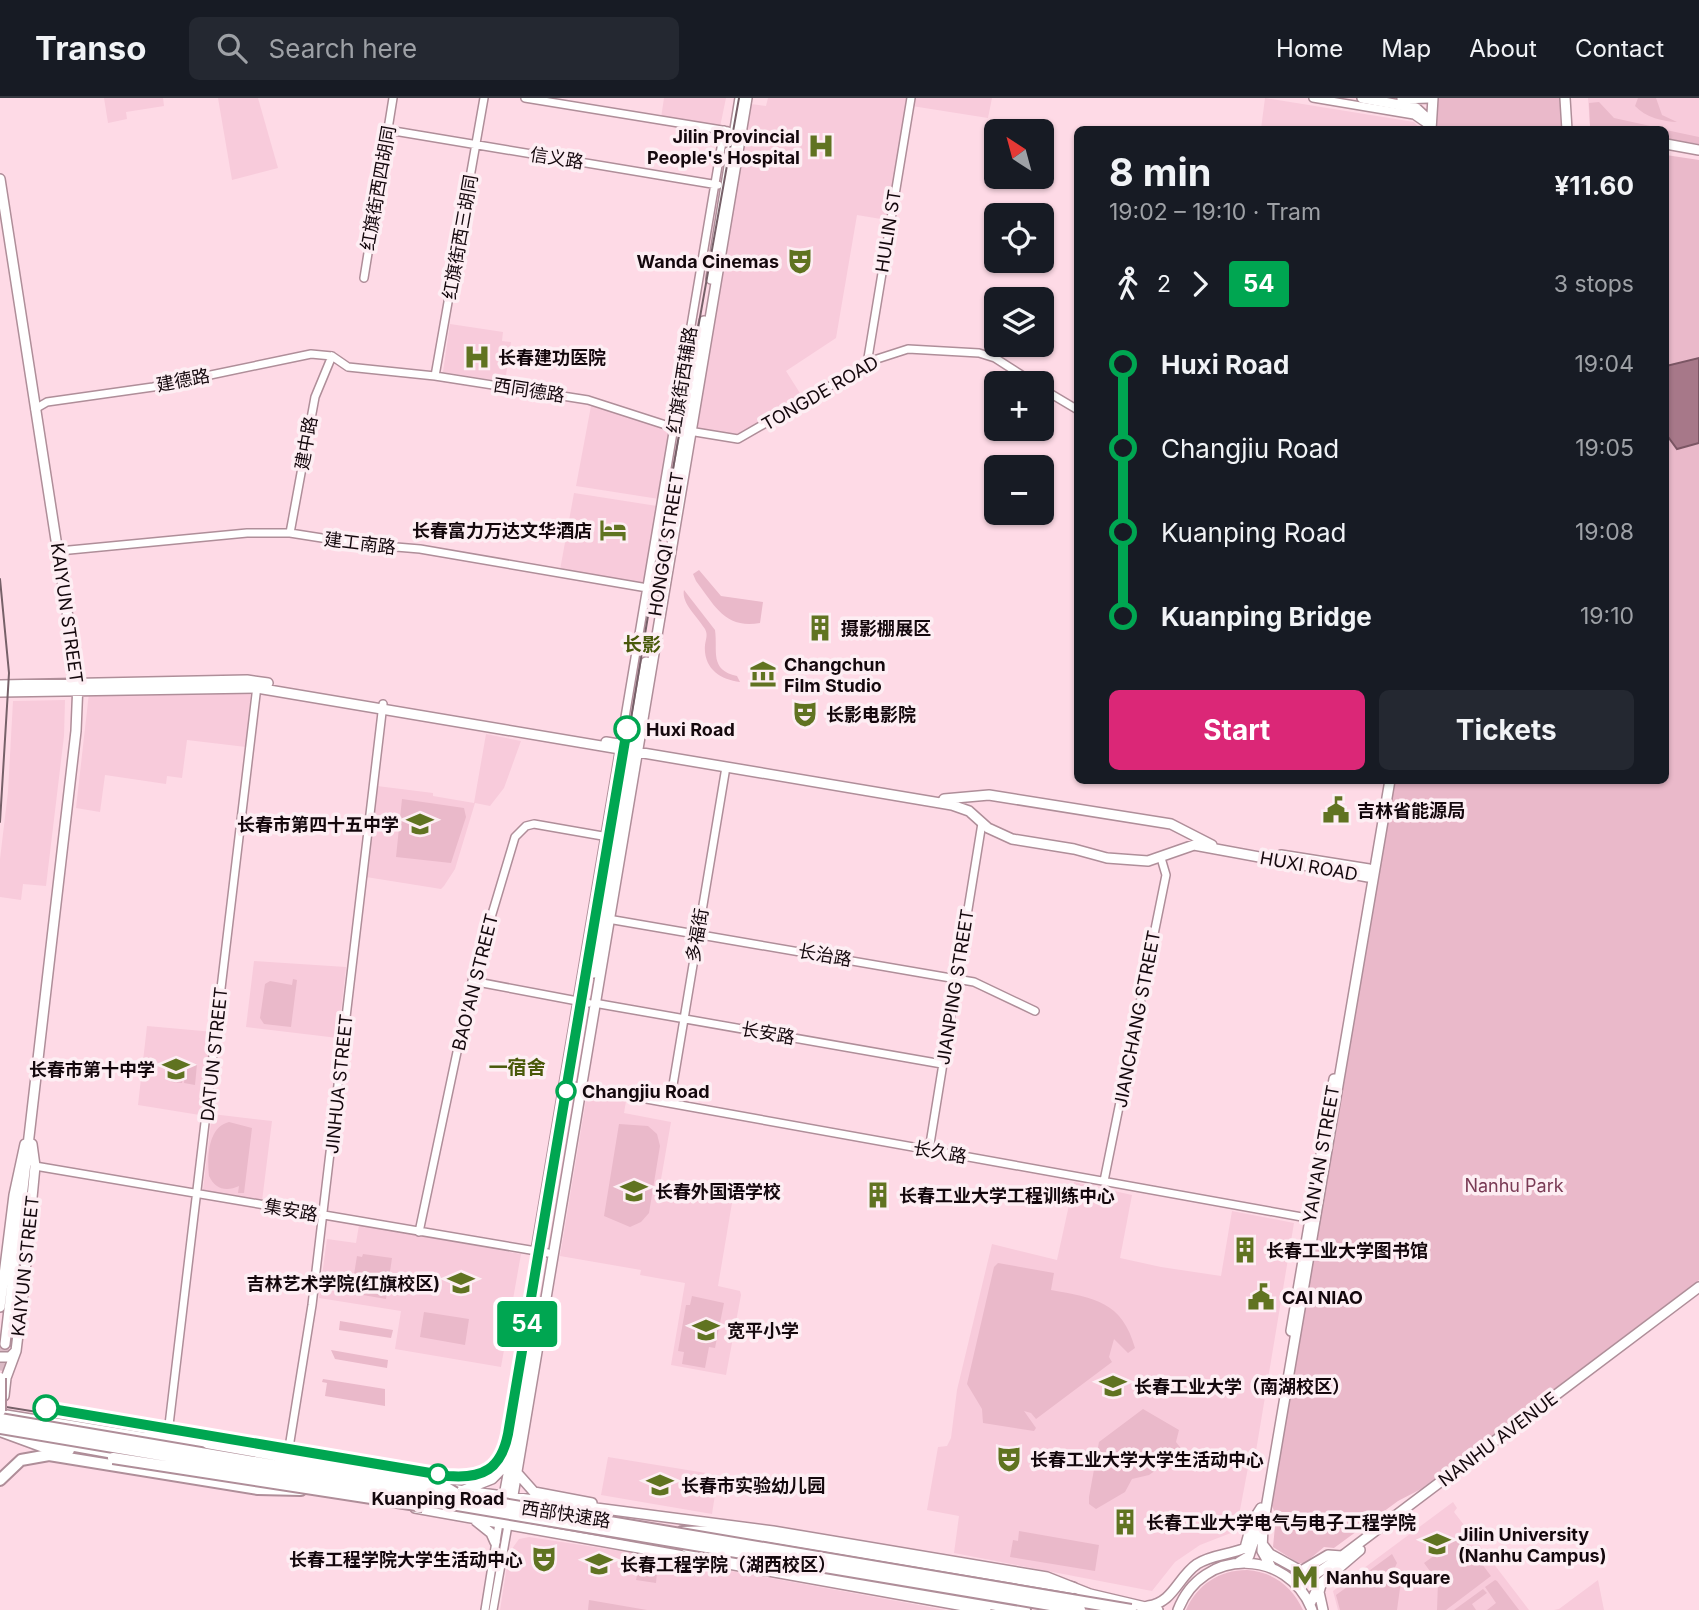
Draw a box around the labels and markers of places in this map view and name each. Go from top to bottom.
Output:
place label: Jilin Provincial People's Hospital [647,126,800,168]
hospital icon: Jilin Provincial People's Hospital [806,131,836,161]
theatre icon: Wanda Cinemas [785,246,815,276]
place label: Wanda Cinemas [637,251,779,272]
hospital icon: 长春建功医院 [462,342,492,372]
place label: 长春建功医院 [498,347,606,368]
hotel icon: 长春富力万达文华酒店 [598,515,628,545]
place label: 长春富力万达文华酒店 [412,520,592,541]
building icon: 摄影棚展区 [805,613,835,643]
place label: 摄影棚展区 [841,618,931,639]
place label: Changchun Film Studio [784,654,886,696]
museum icon: Changchun Film Studio [748,659,778,689]
theatre icon: 长影电影院 [790,699,820,729]
place label: 长影电影院 [826,704,916,725]
marker: Huxi Road [614,716,640,742]
place label: Huxi Road [646,719,735,740]
public building icon: 吉林省能源局 [1321,795,1351,825]
place label: 吉林省能源局 [1357,800,1465,821]
school or university icon: 长春市第四十五中学 [405,809,435,839]
place label: 长春市第四十五中学 [237,814,399,835]
school or university icon: 长春市第十中学 [161,1054,191,1084]
place label: 长春市第十中学 [29,1059,155,1080]
marker: Changjiu Road [556,1081,576,1101]
place label: Changjiu Road [582,1081,710,1102]
school or university icon: 长春外国语学校 [619,1176,649,1206]
building icon: 长春工业大学工程训练中心 [863,1180,893,1210]
place label: 长春外国语学校 [655,1181,781,1202]
place label: 长春工业大学工程训练中心 [899,1185,1115,1206]
building icon: 长春工业大学图书馆 [1230,1235,1260,1265]
place label: 长春工业大学图书馆 [1266,1240,1428,1261]
school or university icon: 吉林艺术学院(红旗校区) [446,1268,476,1298]
place label: 吉林艺术学院(红旗校区) [246,1273,440,1294]
public building icon: CAI NIAO [1246,1282,1276,1312]
place label: CAI NIAO [1282,1287,1363,1308]
school or university icon: 宽平小学 [691,1315,721,1345]
place label: 宽平小学 [727,1320,799,1341]
school or university icon: 长春工业大学（南湖校区） [1098,1371,1128,1401]
place label: 长春工业大学（南湖校区） [1134,1376,1350,1397]
unlabelled marker [33,1395,59,1421]
theatre icon: 长春工业大学大学生活动中心 [994,1444,1024,1474]
place label: 长春工业大学大学生活动中心 [1030,1449,1264,1470]
marker: Kuanping Road [428,1464,448,1484]
school or university icon: 长春市实验幼儿园 [645,1470,675,1500]
place label: 长春市实验幼儿园 [681,1475,825,1496]
place label: Kuanping Road [372,1488,504,1509]
building icon: 长春工业大学电气与电子工程学院 [1110,1507,1140,1537]
place label: 长春工业大学电气与电子工程学院 [1146,1512,1416,1533]
place label: Jilin University (Nanhu Campus) [1458,1524,1606,1566]
school or university icon: Jilin University (Nanhu Campus) [1422,1529,1452,1559]
theatre icon: 长春工程学院大学生活动中心 [529,1544,559,1574]
place label: 长春工程学院大学生活动中心 [289,1549,523,1570]
school or university icon: 长春工程学院（湖西校区） [584,1549,614,1579]
place label: 长春工程学院（湖西校区） [620,1554,836,1575]
metro station icon: Nanhu Square [1290,1562,1320,1592]
place label: Nanhu Square [1326,1567,1451,1588]

